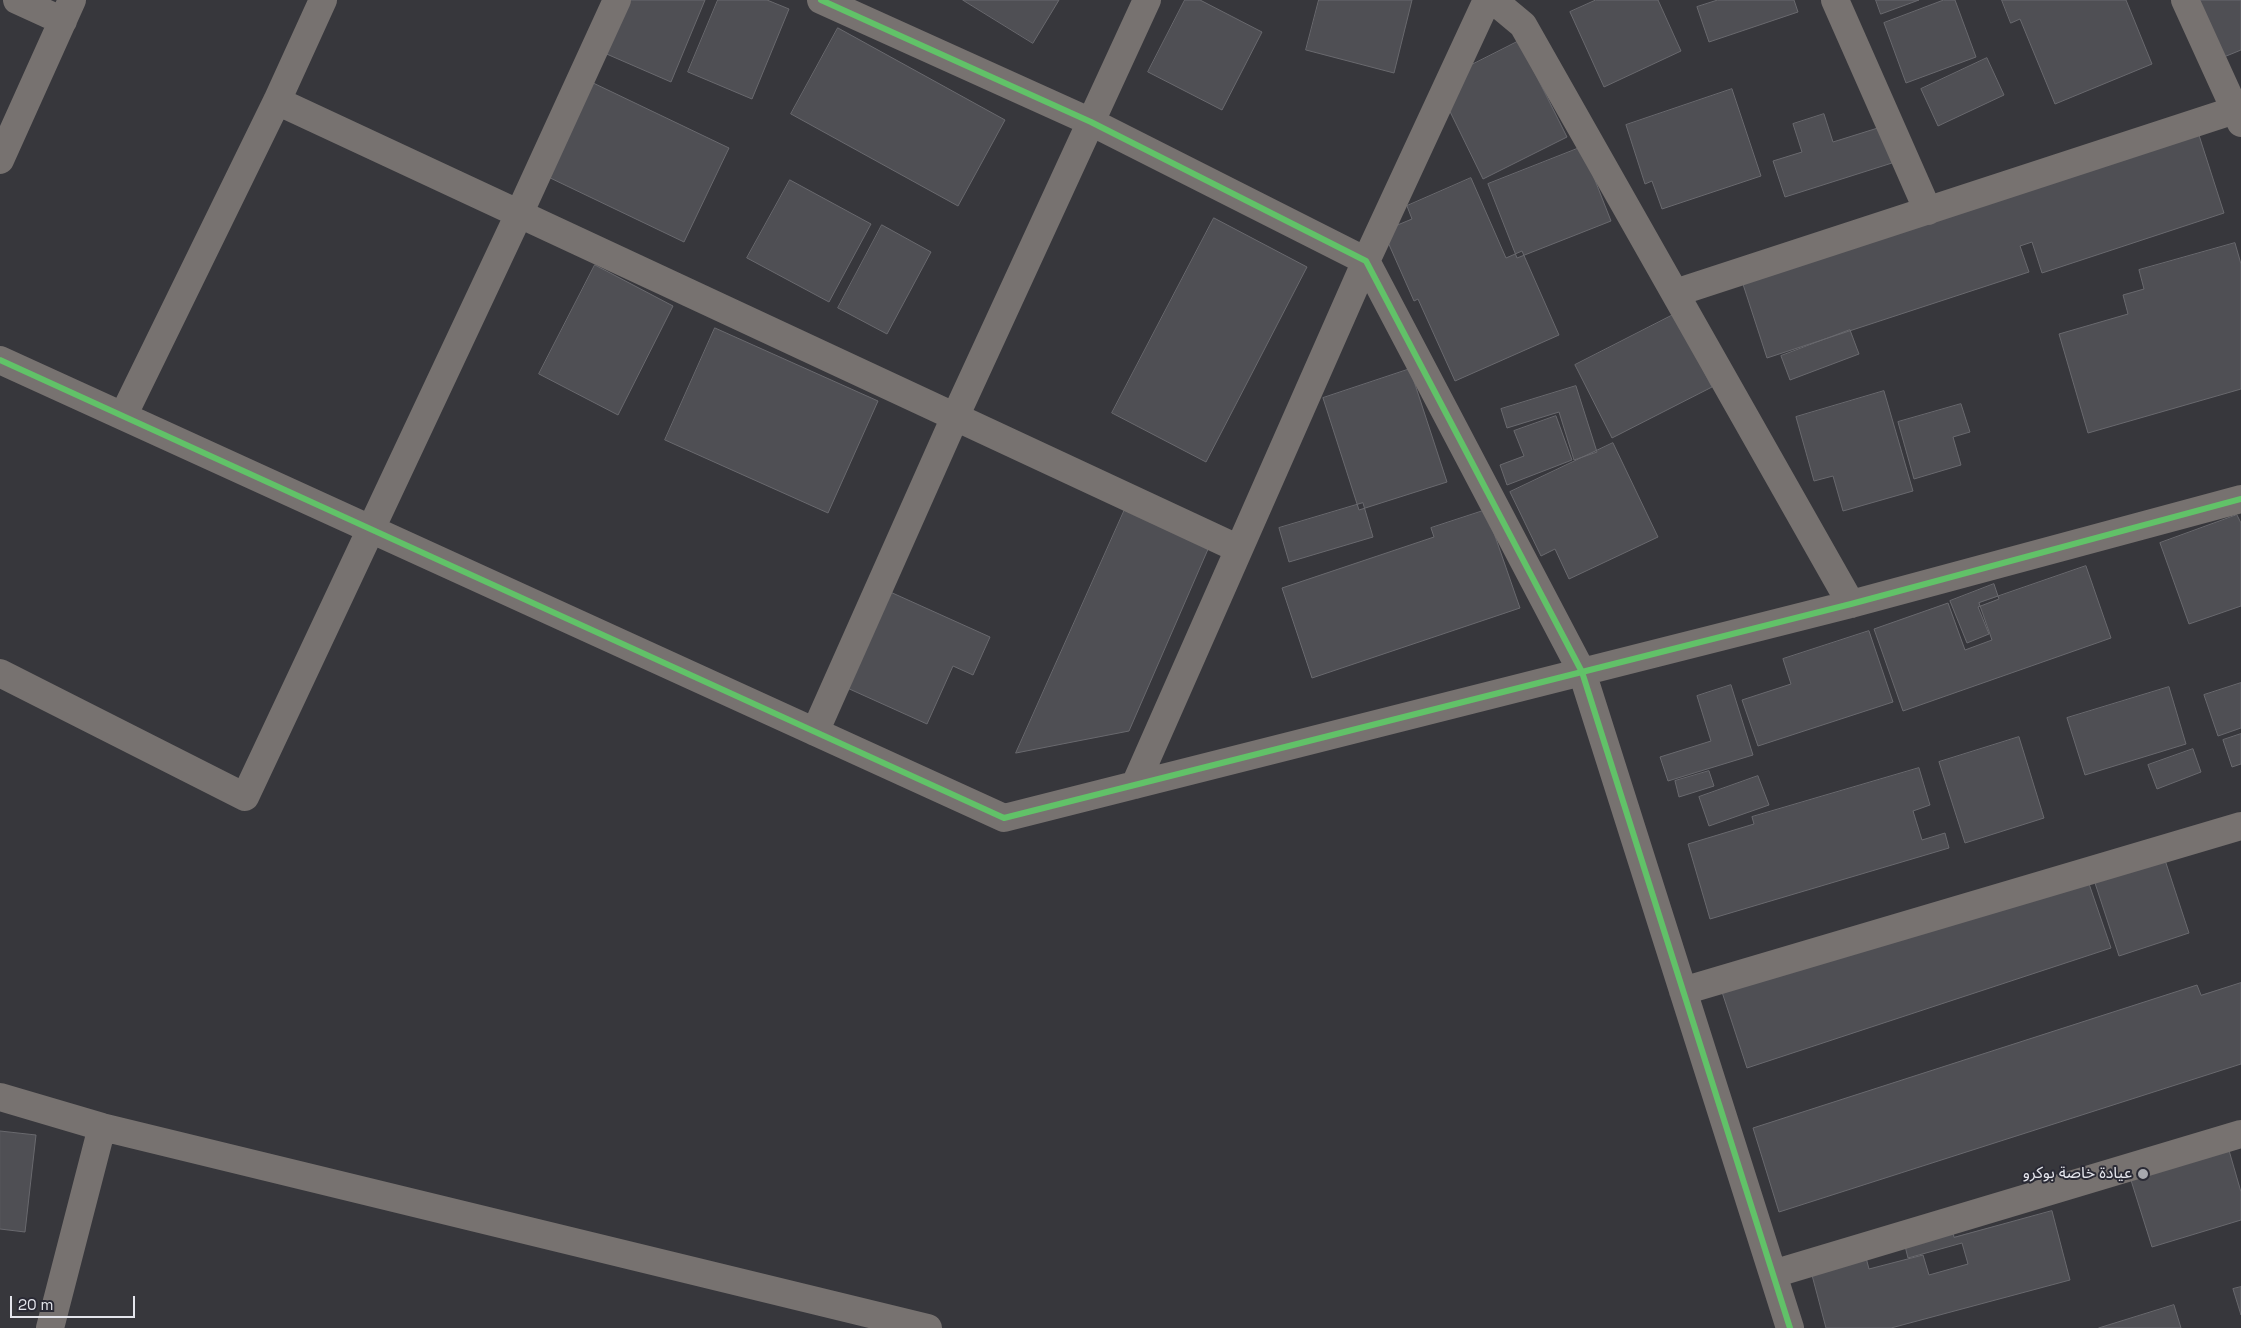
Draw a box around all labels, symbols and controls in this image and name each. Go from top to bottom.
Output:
place label: عيادة خاصة بوكرو [2023,1164,2132,1184]
marker: عيادة خاصة بوكرو [2136,1167,2150,1181]
scale bar [12,1286,138,1318]
text: 20 m [18,1295,53,1314]

